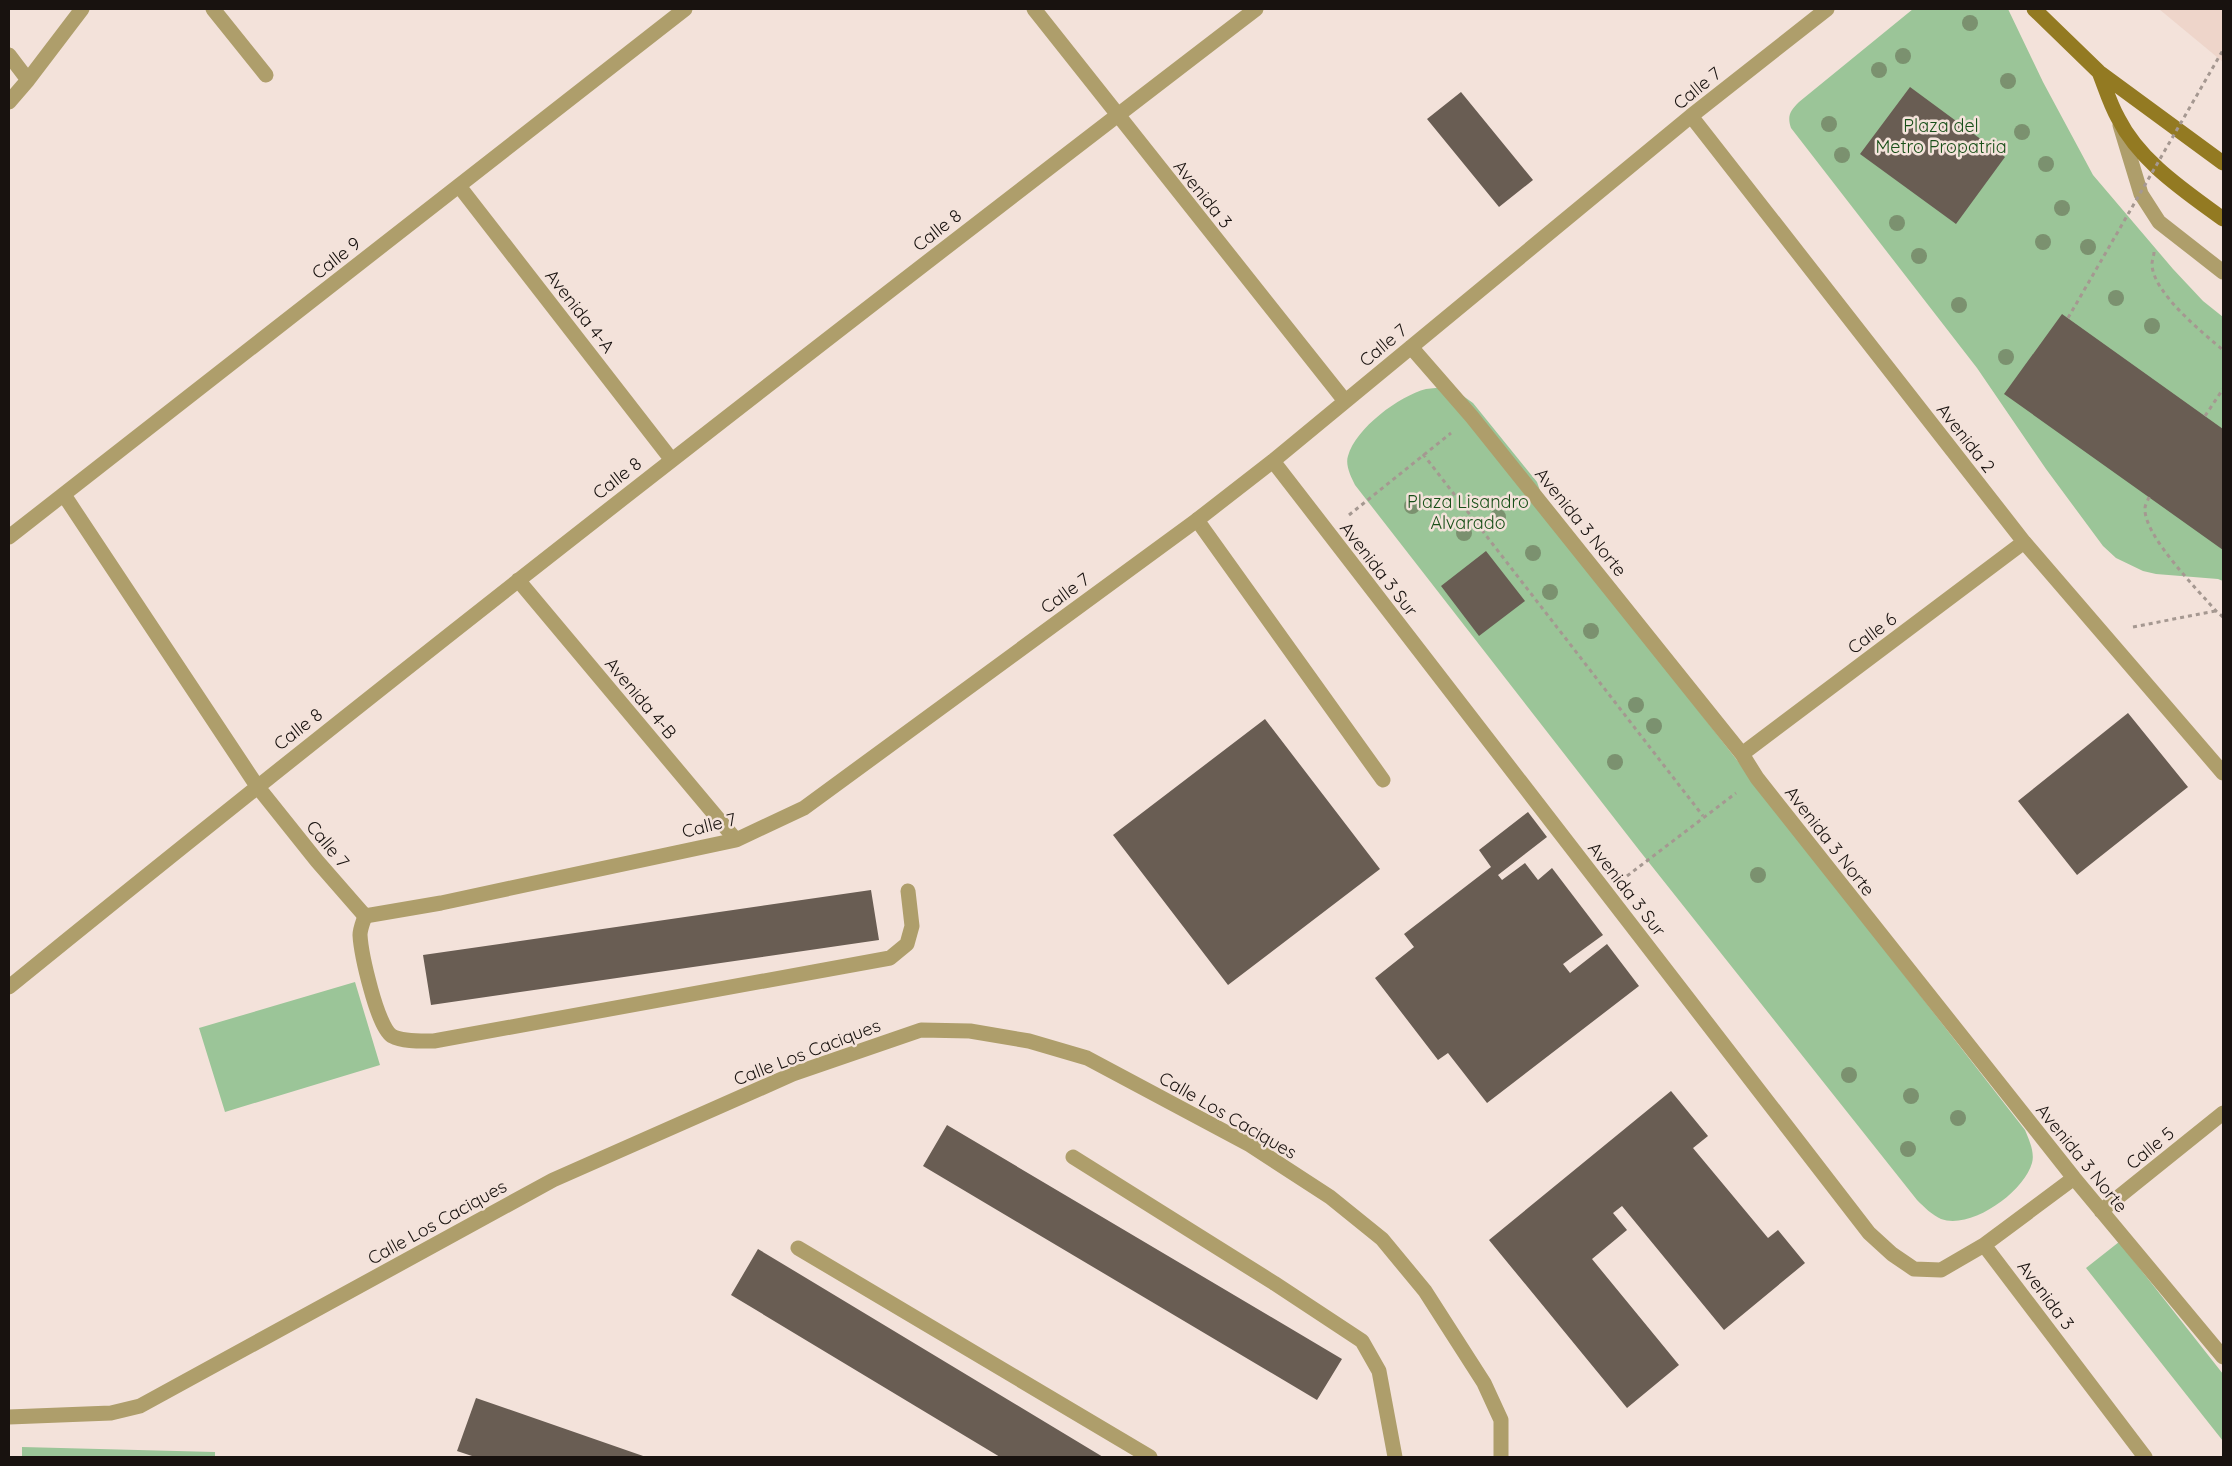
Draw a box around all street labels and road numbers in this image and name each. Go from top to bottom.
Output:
street label: Calle 7 [1668,62,1726,114]
street label: Avenida 3 [1169,155,1237,233]
street label: Calle 8 [908,204,966,256]
street label: Calle 9 [307,232,365,284]
street label: Avenida 4-A [540,265,620,358]
street label: Calle 7 [1355,318,1411,372]
street label: Avenida 2 [1932,399,2000,477]
street label: Calle 8 [588,452,646,504]
street label: Avenida 3 Norte [1530,463,1632,581]
street label: Avenida 3 Sur [1335,517,1423,621]
street label: Calle 7 [1036,568,1094,618]
street label: Calle 6 [1843,607,1901,659]
street label: Avenida 4-B [600,652,682,744]
street label: Calle 8 [269,703,327,755]
street label: Avenida 3 Norte [1780,781,1880,901]
street label: Calle 7 [679,807,739,843]
street label: Calle 7 [301,816,355,872]
street label: Avenida 3 Sur [1583,837,1671,941]
street label: Calle Los Caciques [730,1013,884,1091]
street label: Calle Los Caciques [1155,1066,1301,1164]
street label: Avenida 3 Norte [2031,1099,2133,1217]
street label: Calle 5 [2121,1122,2179,1174]
street label: Calle Los Caciques [364,1174,510,1270]
street label: Avenida 3 [2012,1256,2080,1334]

